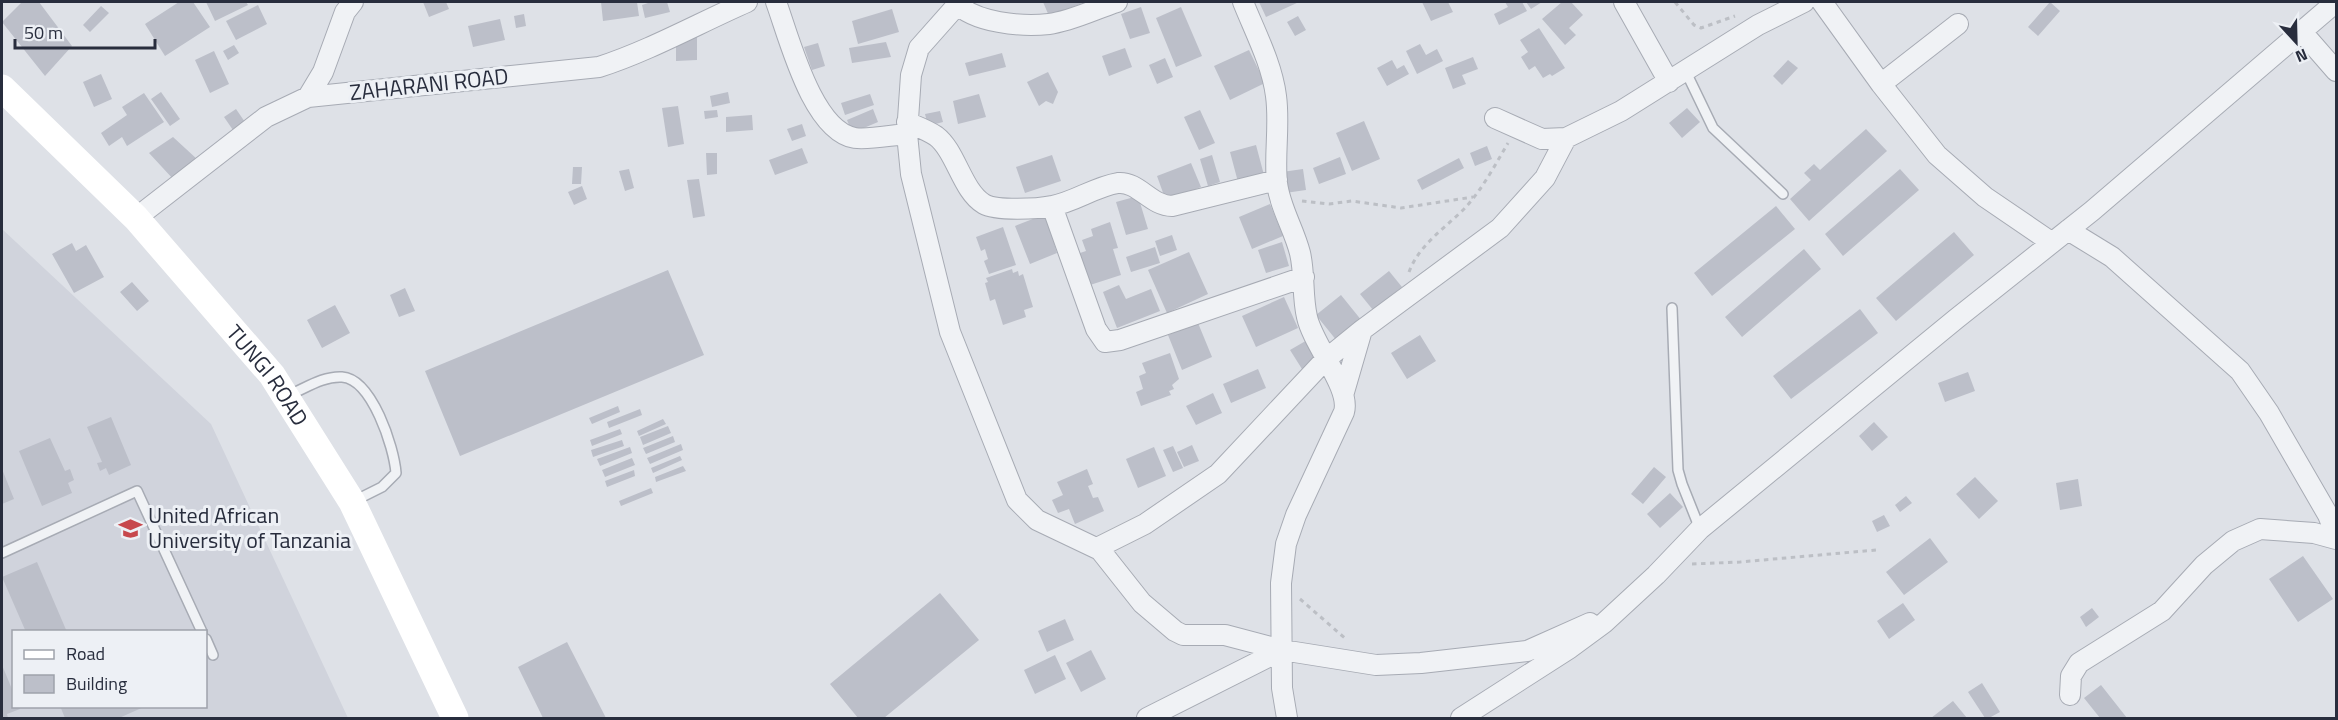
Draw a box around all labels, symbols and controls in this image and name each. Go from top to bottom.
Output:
scale bar [15,12,154,50]
north arrow [2266,12,2326,72]
text: 50 m [24,19,63,46]
text: N [2292,43,2311,69]
street label: ZAHARANI ROAD [348,59,510,109]
street label: TUNGI ROAD [218,317,317,433]
place label: United African University of Tanzania [148,498,351,557]
school or university icon: United African University of Tanzania [117,515,143,541]
legend [12,630,207,708]
text: Road [66,640,105,667]
text: Building [66,670,127,697]

